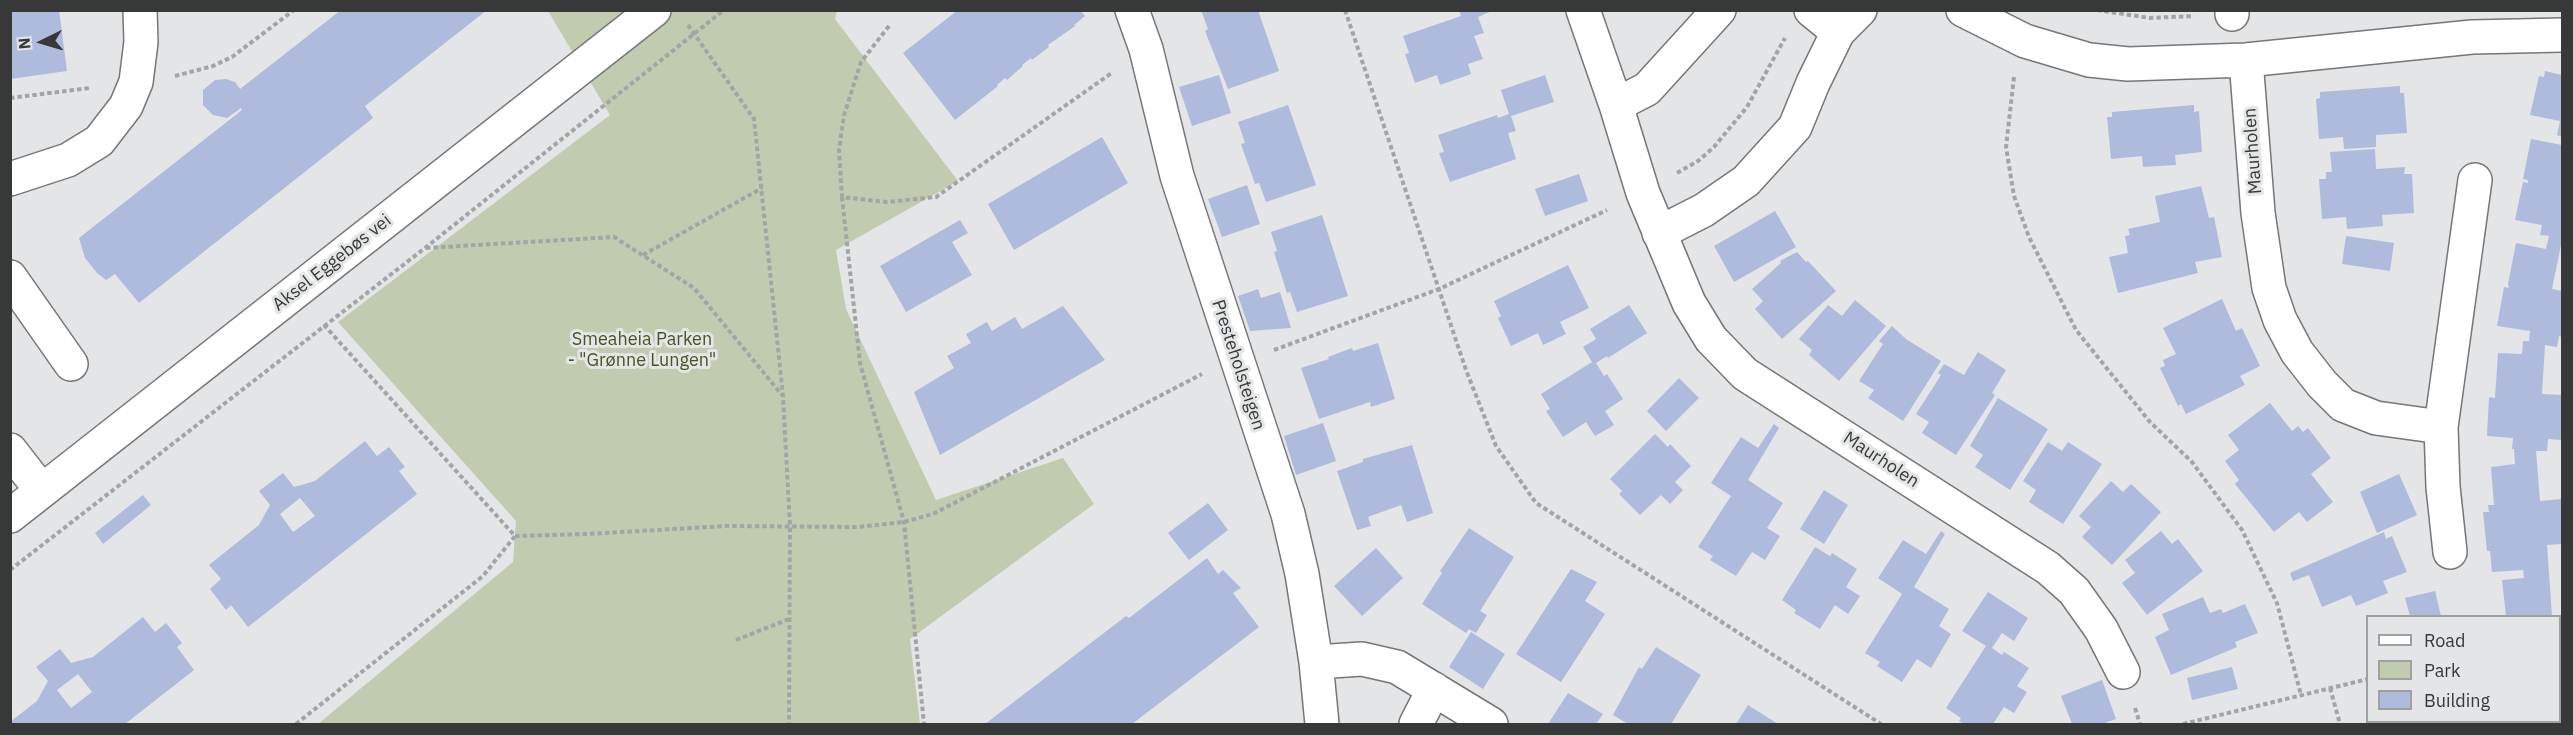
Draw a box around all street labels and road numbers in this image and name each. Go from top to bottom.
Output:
street label: Maurholen [2239,107,2267,195]
street label: Aksel Eggebøs vei [268,210,396,316]
street label: Presteholsteigen [1207,297,1269,433]
street label: Maurholen [1839,427,1923,493]

